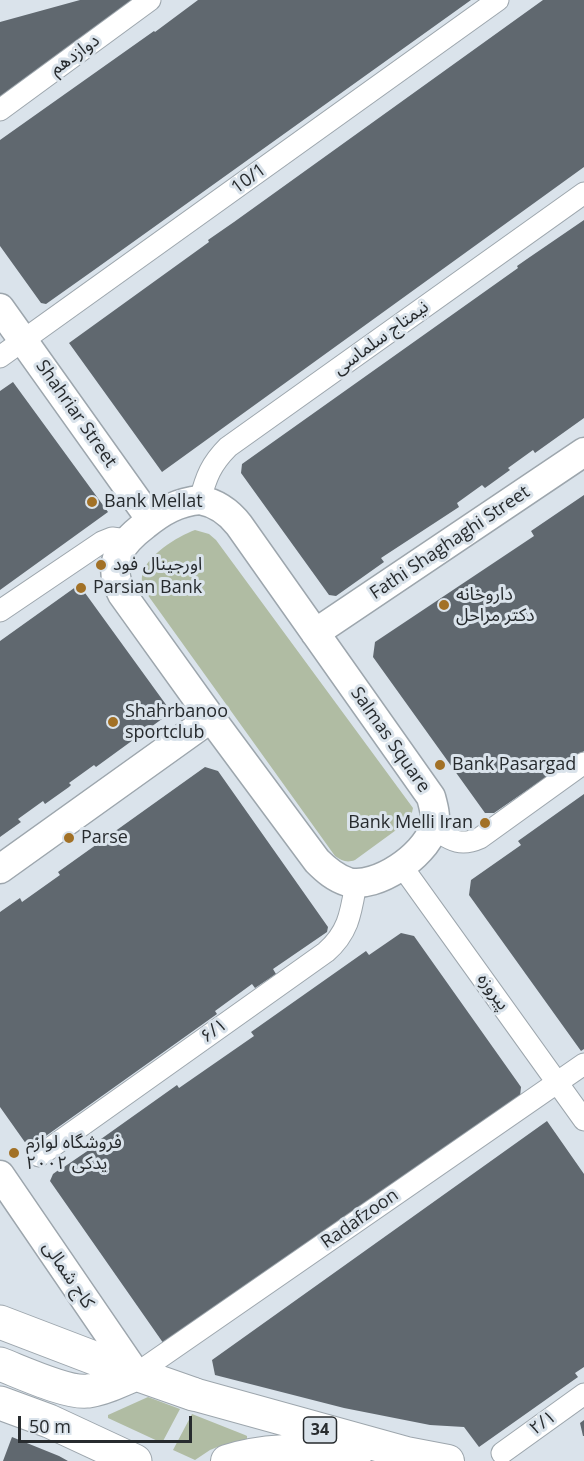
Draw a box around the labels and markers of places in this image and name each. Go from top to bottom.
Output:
place label: Bank Mellat [104,491,203,513]
marker: Bank Mellat [85,495,99,509]
place label: اورجینال فود [113,554,202,576]
marker: اورجینال فود [94,558,108,572]
place label: Parsian Bank [93,577,202,599]
marker: Parsian Bank [74,581,88,595]
place label: داروخانه دکتر مراحل [456,584,535,626]
marker: داروخانه دکتر مراحل [437,598,451,612]
place label: Shahrbanoo sportclub [125,701,228,744]
marker: Shahrbanoo sportclub [106,715,120,729]
place label: Bank Pasargad [452,754,576,776]
marker: Bank Pasargad [433,758,447,772]
place label: Bank Melli Iran [348,812,473,834]
marker: Bank Melli Iran [478,816,492,830]
place label: Parse [81,827,128,849]
marker: Parse [62,831,76,845]
place label: فروشگاه لوازم یدکی ۲۰۰۲ [26,1132,122,1174]
marker: فروشگاه لوازم یدکی ۲۰۰۲ [7,1146,21,1160]

